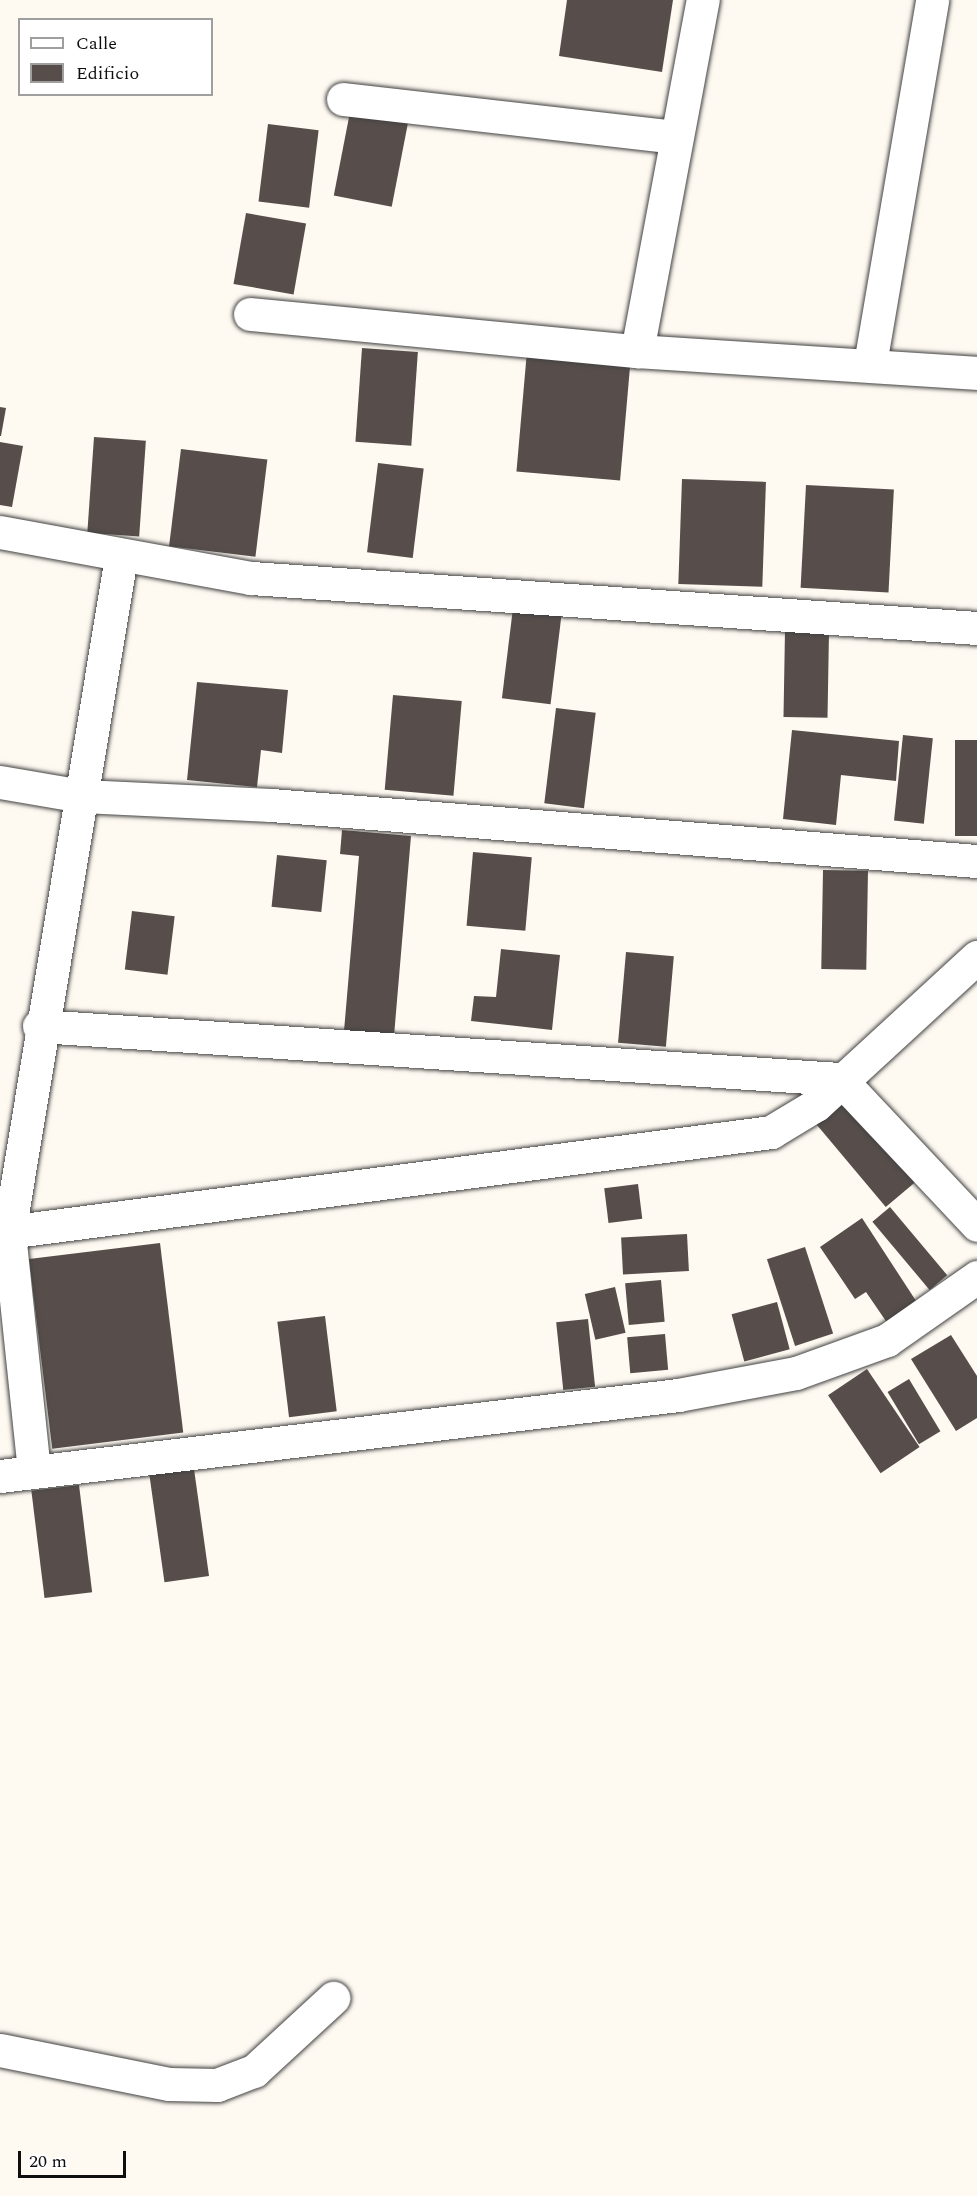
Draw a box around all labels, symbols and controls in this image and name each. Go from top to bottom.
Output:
legend [18,18,213,96]
text: Calle [76,30,117,57]
text: Edificio [76,60,139,87]
scale bar [21,2139,129,2177]
text: 20 m [29,2148,67,2175]

